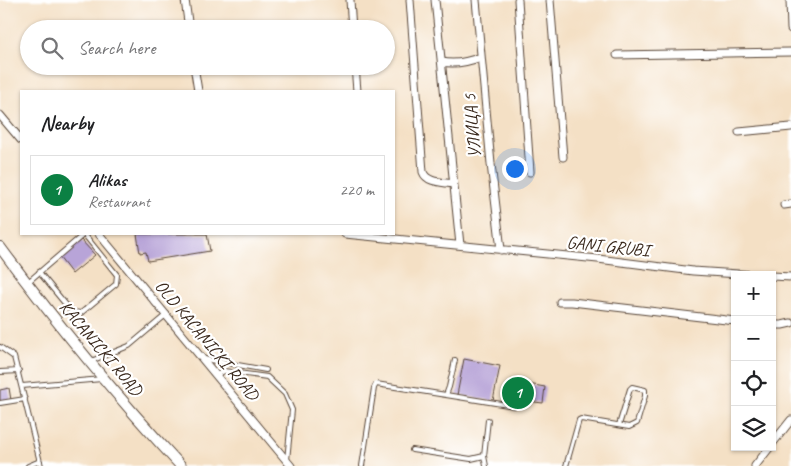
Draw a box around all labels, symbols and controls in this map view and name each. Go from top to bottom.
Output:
search box [20,20,395,75]
icon: search [38,34,66,62]
text: Search here [78,36,155,60]
street label: УЛИЦА 5 [458,92,486,159]
text: Nearby [40,110,93,136]
your location [502,156,528,182]
text: Alikas [88,168,126,192]
text: 1 [53,180,61,200]
text: 220 m [340,180,374,200]
text: Restaurant [88,192,150,212]
street label: GANI GRUBI [566,231,654,262]
map controls [731,271,776,451]
button: + [731,271,776,316]
street label: OLD KACANICKI ROAD [150,275,265,406]
street label: KACANICKI ROAD [55,296,148,401]
button: − [731,316,776,361]
button: locate [731,361,776,406]
pin: 1 [502,374,534,412]
button: layers [731,406,776,451]

